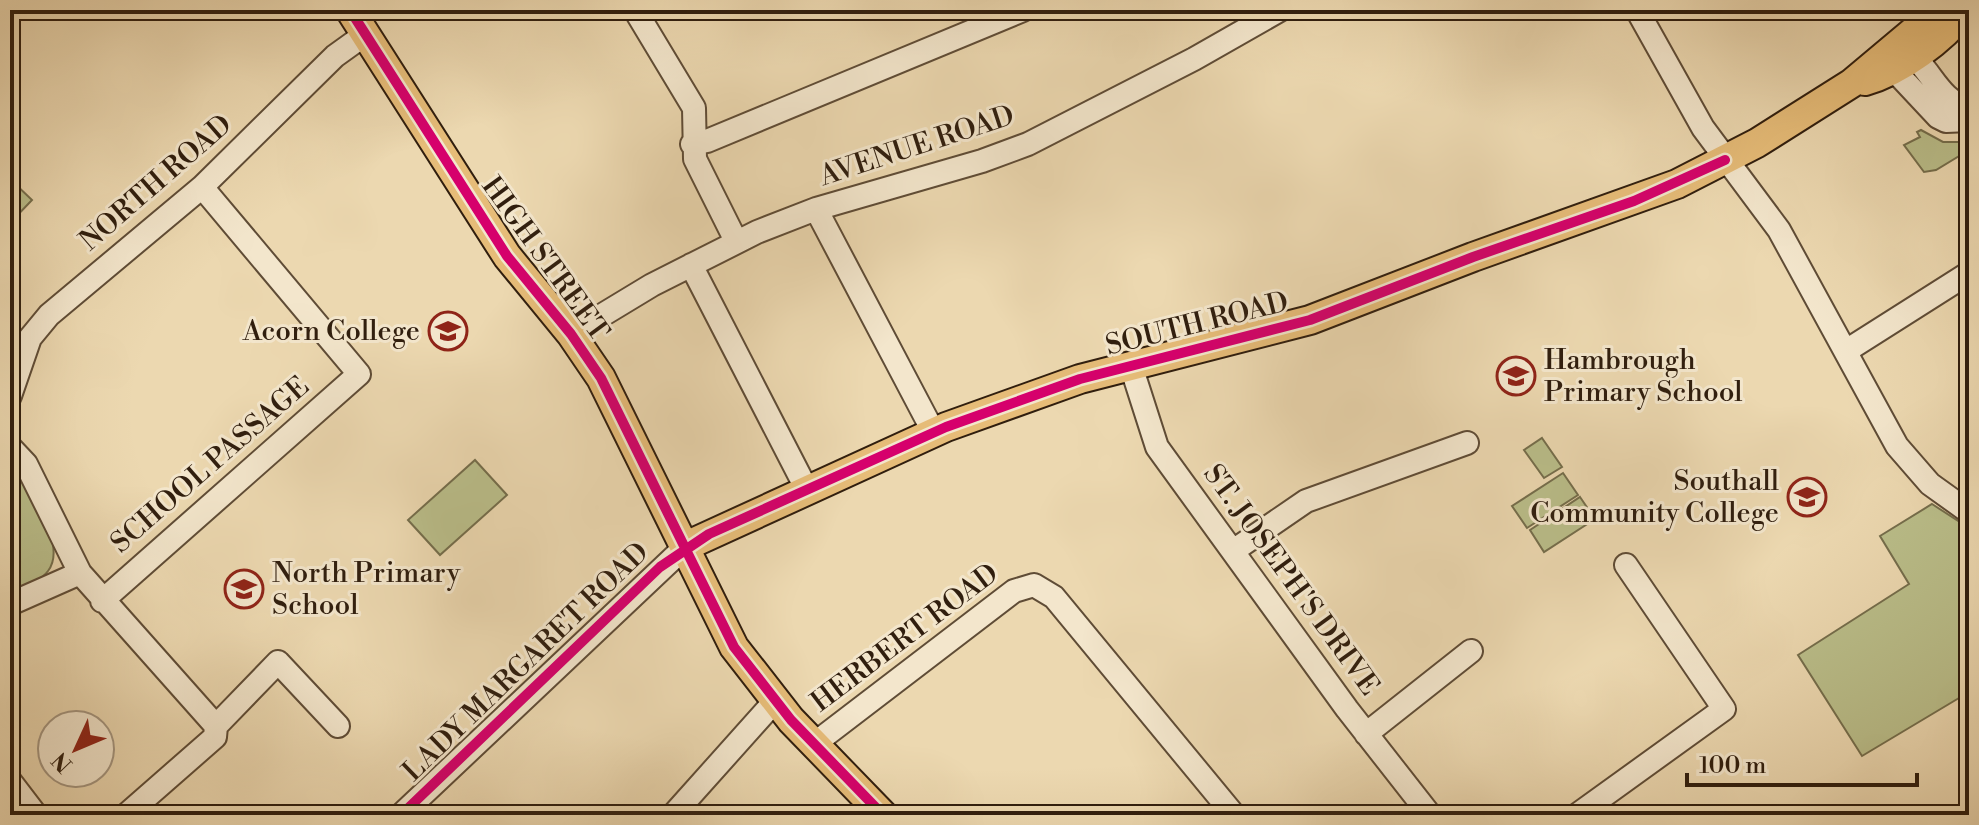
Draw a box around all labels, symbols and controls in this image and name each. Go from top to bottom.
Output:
street label: AVENUE ROAD [814,98,1019,194]
street label: NORTH ROAD [73,107,239,259]
street label: HIGH STREET [474,170,616,348]
street label: SOUTH ROAD [1102,284,1292,364]
school or university icon: Acorn College [427,310,469,352]
place label: Acorn College [242,314,420,349]
place label: Hambrough Primary School [1544,343,1743,410]
school or university icon: Hambrough Primary School [1495,355,1537,397]
street label: SCHOOL PASSAGE [104,369,316,561]
street label: ST. JOSEPH'S DRIVE [1195,458,1387,702]
place label: Southall Community College [1530,464,1779,531]
school or university icon: Southall Community College [1786,476,1828,518]
street label: LADY MARGARET ROAD [395,535,657,789]
place label: North Primary School [272,556,461,623]
street label: HERBERT ROAD [804,556,1006,720]
school or university icon: North Primary School [223,568,265,610]
north arrow [36,709,116,789]
scale bar [1687,737,1917,787]
text: N [47,746,78,777]
text: 100 m [1699,751,1766,781]

